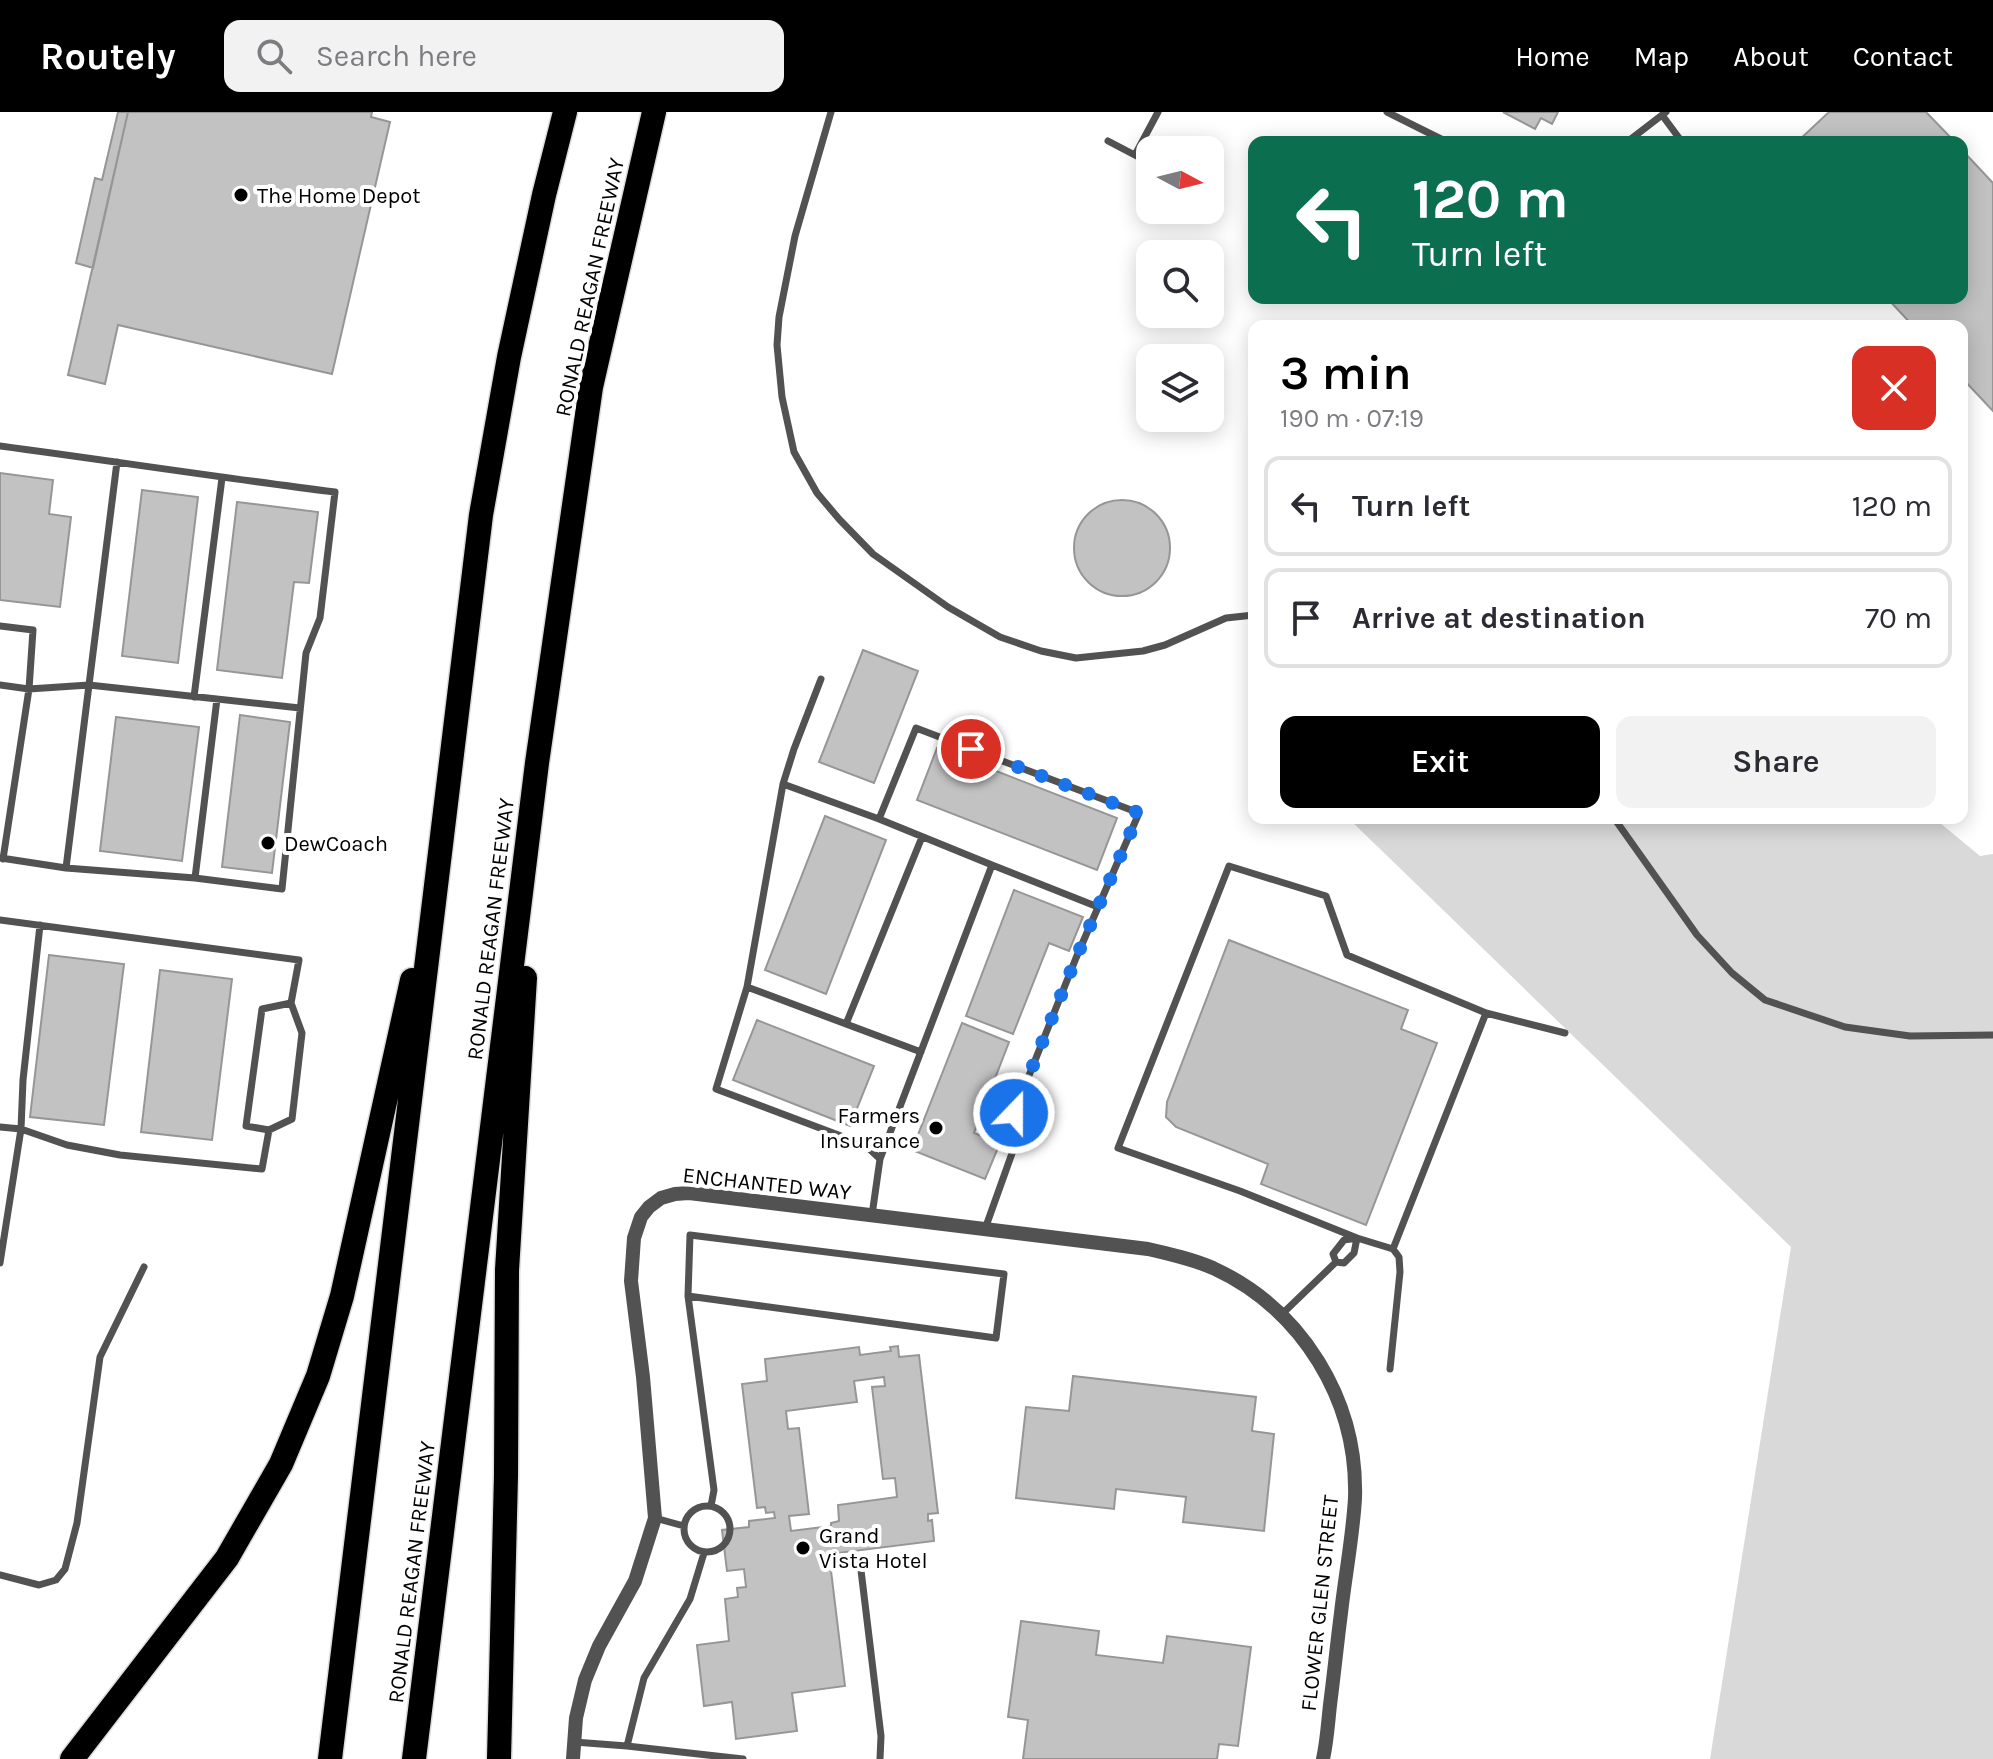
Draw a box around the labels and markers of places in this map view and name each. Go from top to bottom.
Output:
place label: The Home Depot [257,183,421,209]
marker: The Home Depot [232,186,250,204]
pin [937,715,1005,783]
place label: DewCoach [284,831,388,857]
marker: DewCoach [259,834,277,852]
place label: Farmers Insurance [820,1103,920,1154]
marker: Farmers Insurance [927,1119,945,1137]
place label: Grand Vista Hotel [819,1523,928,1574]
marker: Grand Vista Hotel [794,1539,812,1557]

